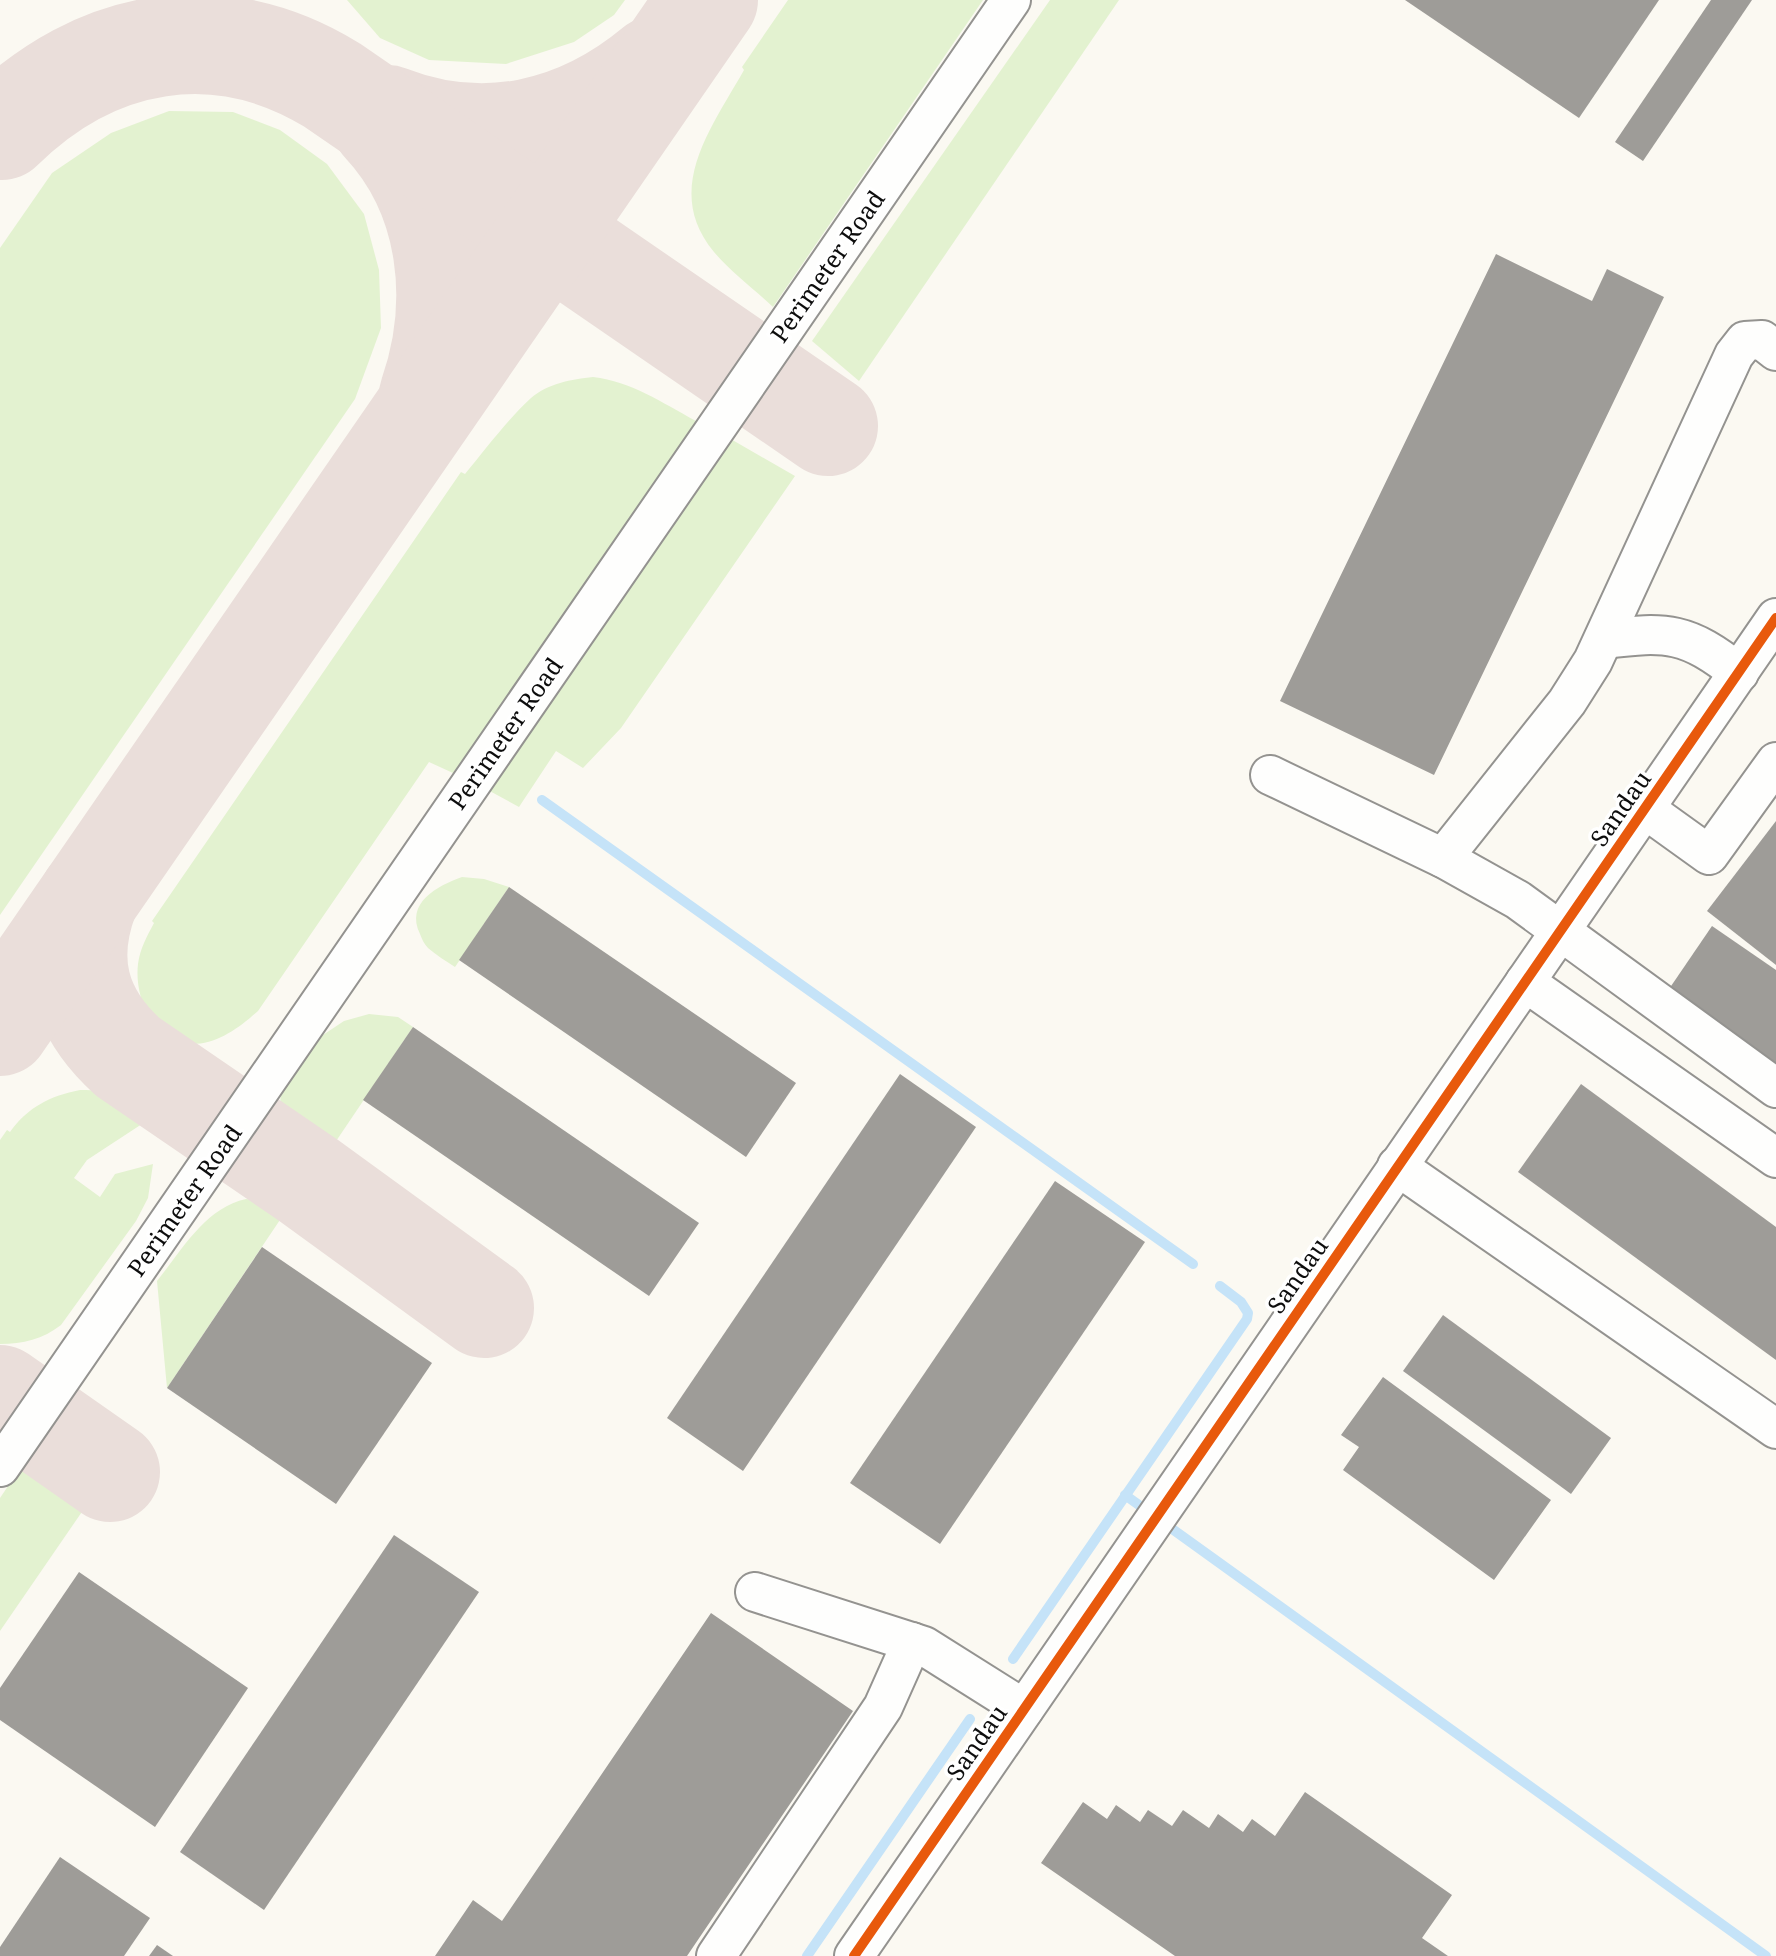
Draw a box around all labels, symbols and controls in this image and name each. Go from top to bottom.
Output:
street label: Perimeter Road [762,183,892,349]
street label: Perimeter Road [440,650,570,816]
street label: Sandau [1582,763,1658,853]
street label: Perimeter Road [119,1117,249,1283]
street label: Sandau [1259,1230,1335,1320]
street label: Sandau [938,1697,1014,1787]

